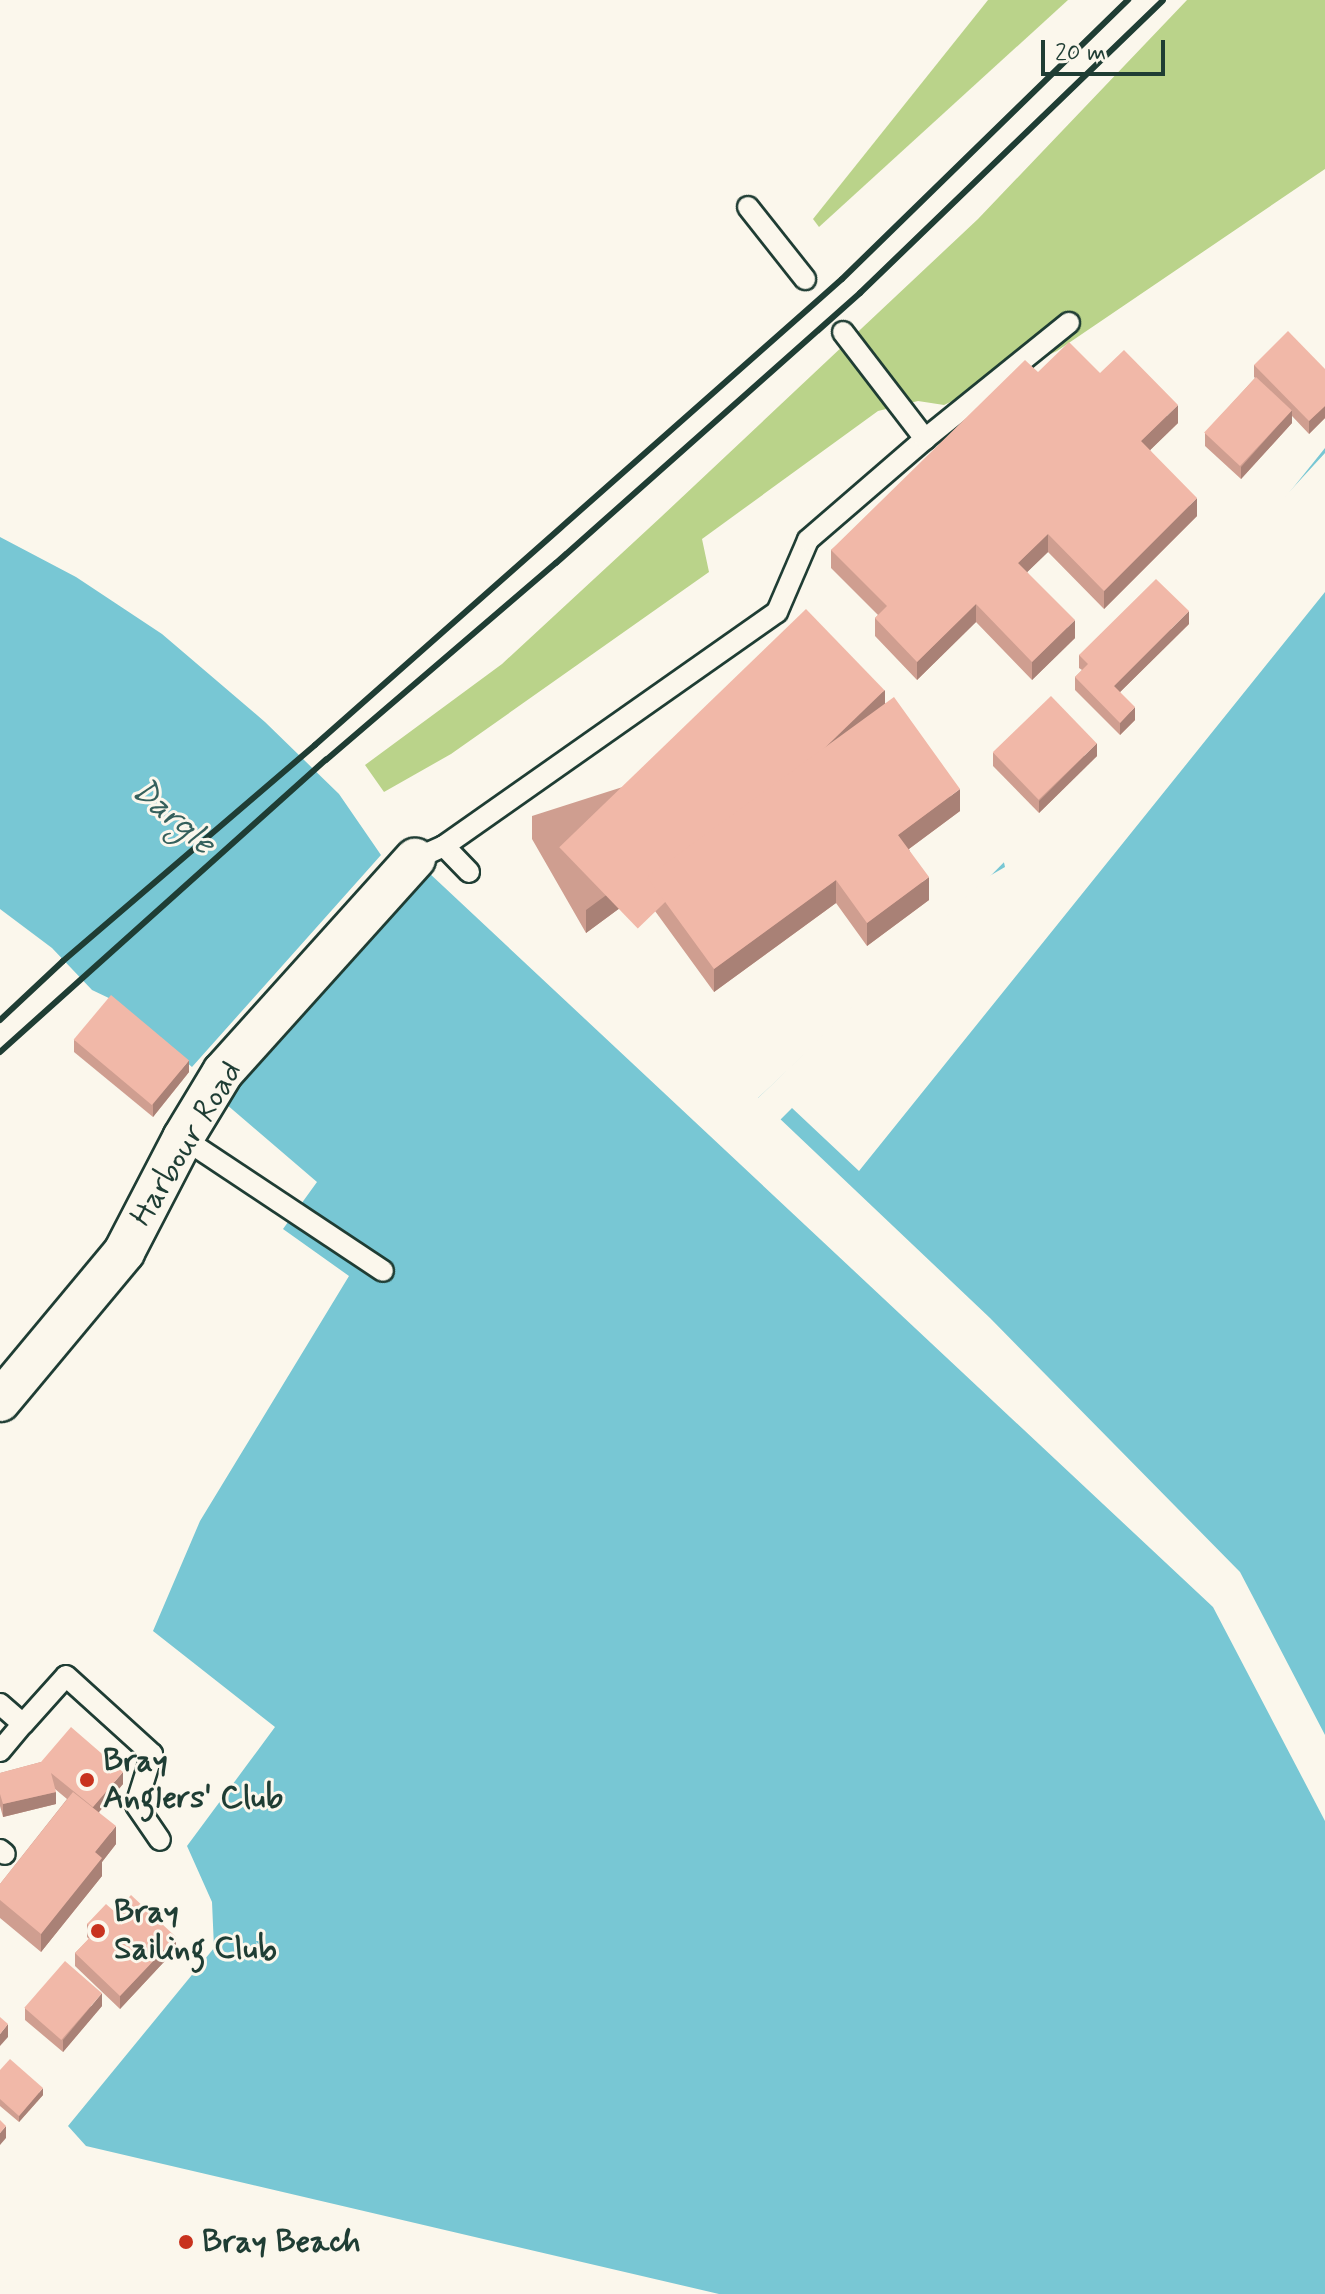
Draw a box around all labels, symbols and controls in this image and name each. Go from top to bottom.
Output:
scale bar [1045,24,1169,74]
text: 20 m [1055,38,1106,69]
water label: Dargle [123,770,223,864]
street label: Harbour Road [123,1055,251,1233]
place label: Bray Anglers' Club [103,1743,283,1818]
marker: Bray Anglers' Club [78,1771,96,1789]
place label: Bray Sailing Club [114,1894,277,1969]
marker: Bray Sailing Club [89,1922,107,1940]
place label: Bray Beach [202,2223,358,2261]
marker: Bray Beach [177,2233,195,2251]

